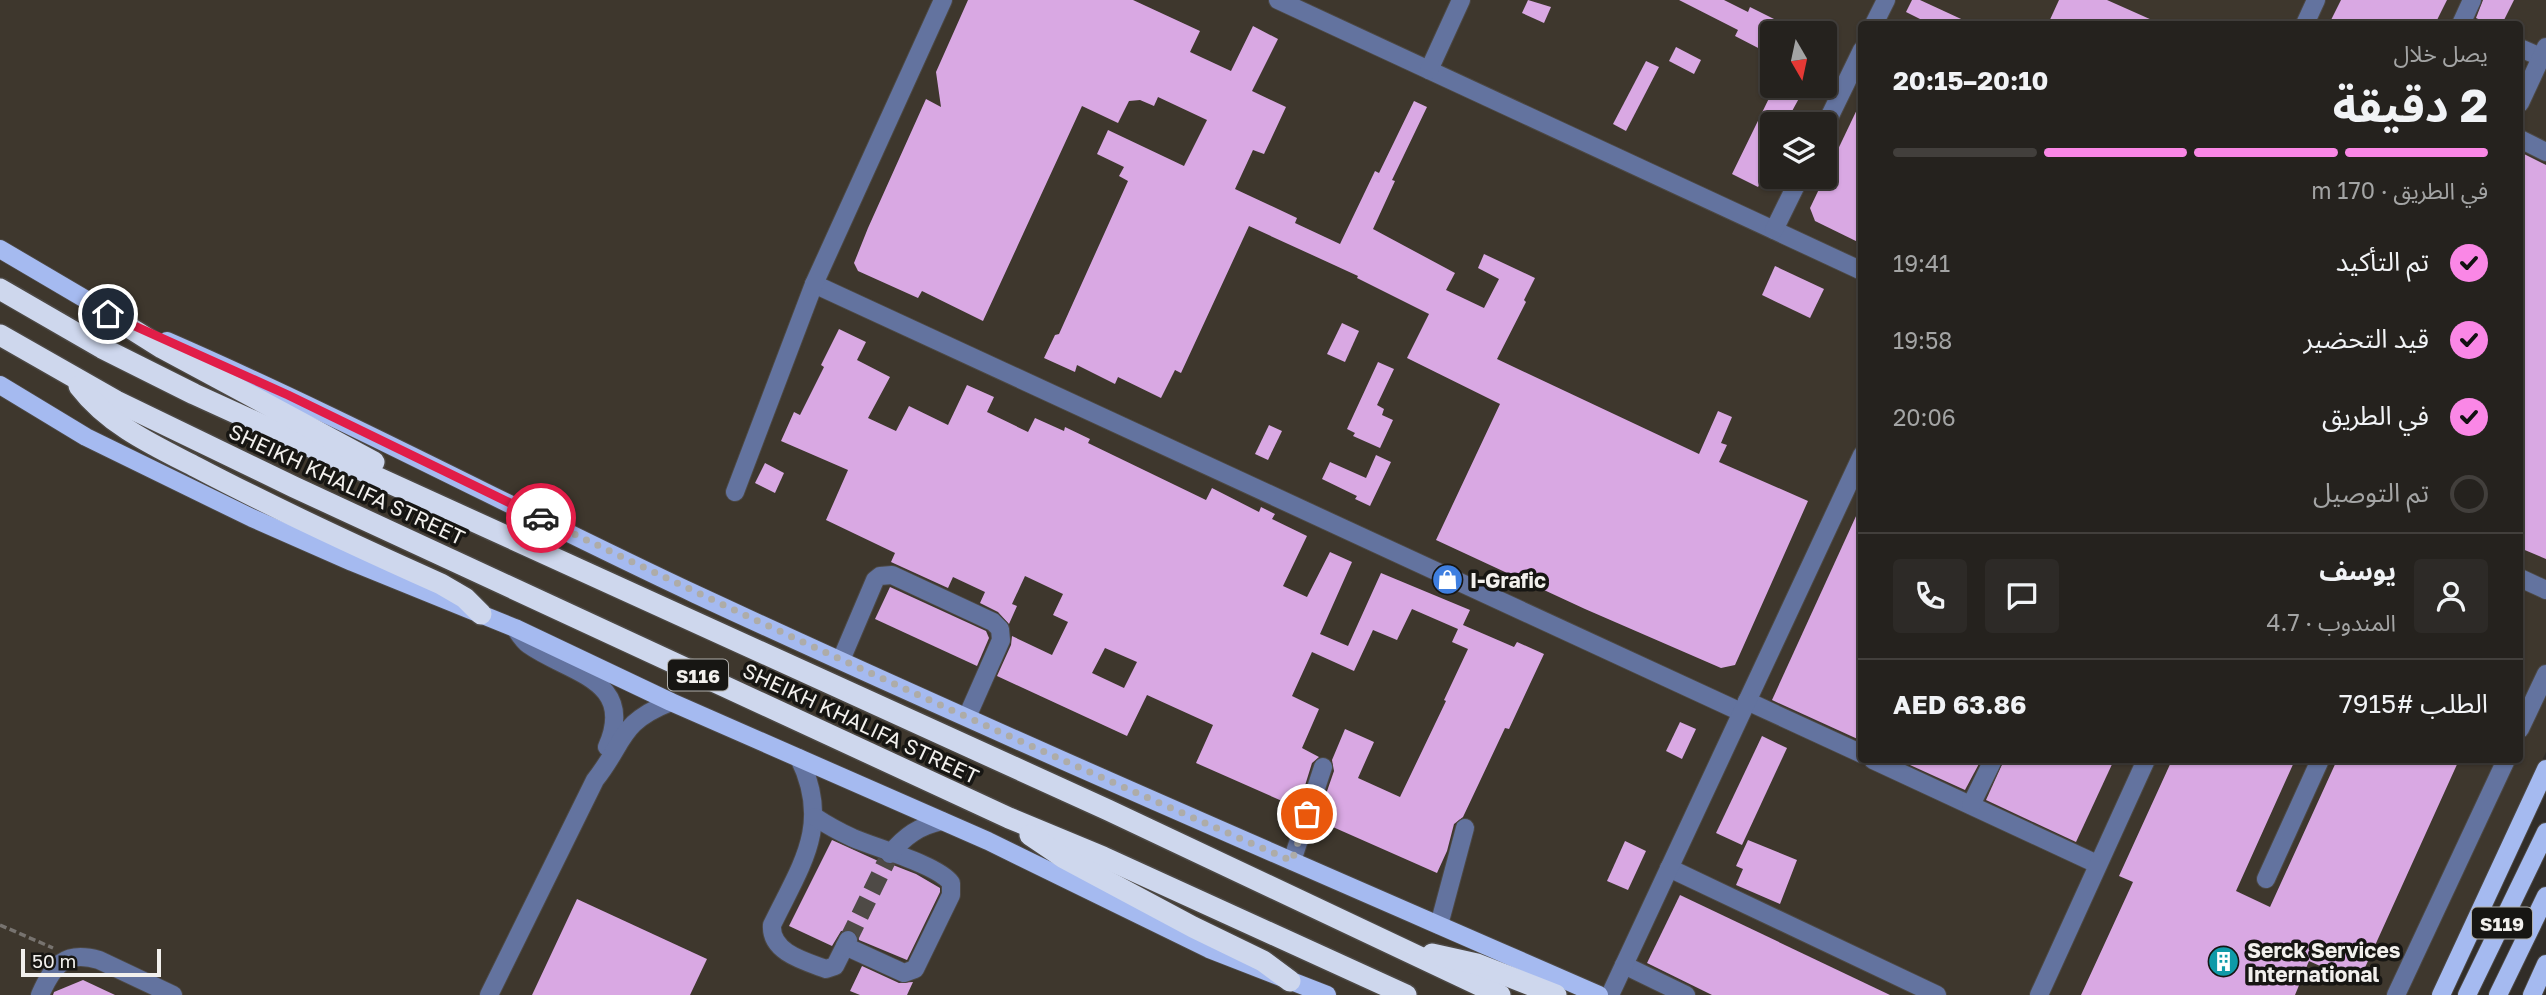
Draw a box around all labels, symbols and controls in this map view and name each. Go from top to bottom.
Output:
north arrow [1760,21,1838,98]
map controls [1760,21,1837,189]
text: يصل خلال [2393,39,2488,67]
text: 20:10–20:15 [1893,65,2049,96]
text: 2 دقيقة [2333,77,2488,132]
button: layers [1760,112,1837,189]
text: في الطريق · 170 m [2311,176,2488,204]
icon: check [2450,244,2488,282]
text: تم التأكيد [2336,246,2429,277]
text: 19:41 [1893,249,1950,277]
pin [78,284,138,344]
icon: home [89,295,127,333]
icon: check [2450,321,2488,359]
text: قيد التحضير [2303,323,2429,354]
text: 19:58 [1893,326,1952,354]
icon: check [2450,398,2488,436]
text: في الطريق [2322,400,2429,431]
text: 20:06 [1893,403,1956,431]
street label: SHEIKH KHALIFA STREET [225,418,469,550]
text: تم التوصيل [2313,477,2429,508]
courier [506,483,576,553]
icon: car [522,499,560,537]
text: يوسف [2319,555,2396,586]
button: phone [1893,559,1967,633]
button: chat [1985,559,2059,633]
button: person [2414,559,2488,633]
shop icon: I-Grafic [1430,563,1464,597]
place label: I-Grafic [1470,567,1546,593]
text: المندوب · 4.7 [2266,608,2396,636]
street label: SHEIKH KHALIFA STREET [739,657,983,789]
road number: S116 [668,660,728,690]
text: الطلب #7915 [2339,688,2488,719]
text: AED 63.86 [1893,689,2027,720]
pin [1277,784,1337,844]
icon: bag [1288,795,1326,833]
road number: S119 [2472,908,2532,939]
place label: Serck Services International [2247,937,2401,987]
building icon: Serck Services International [2207,945,2241,979]
scale bar [21,946,161,978]
text: 50 m [32,949,76,972]

